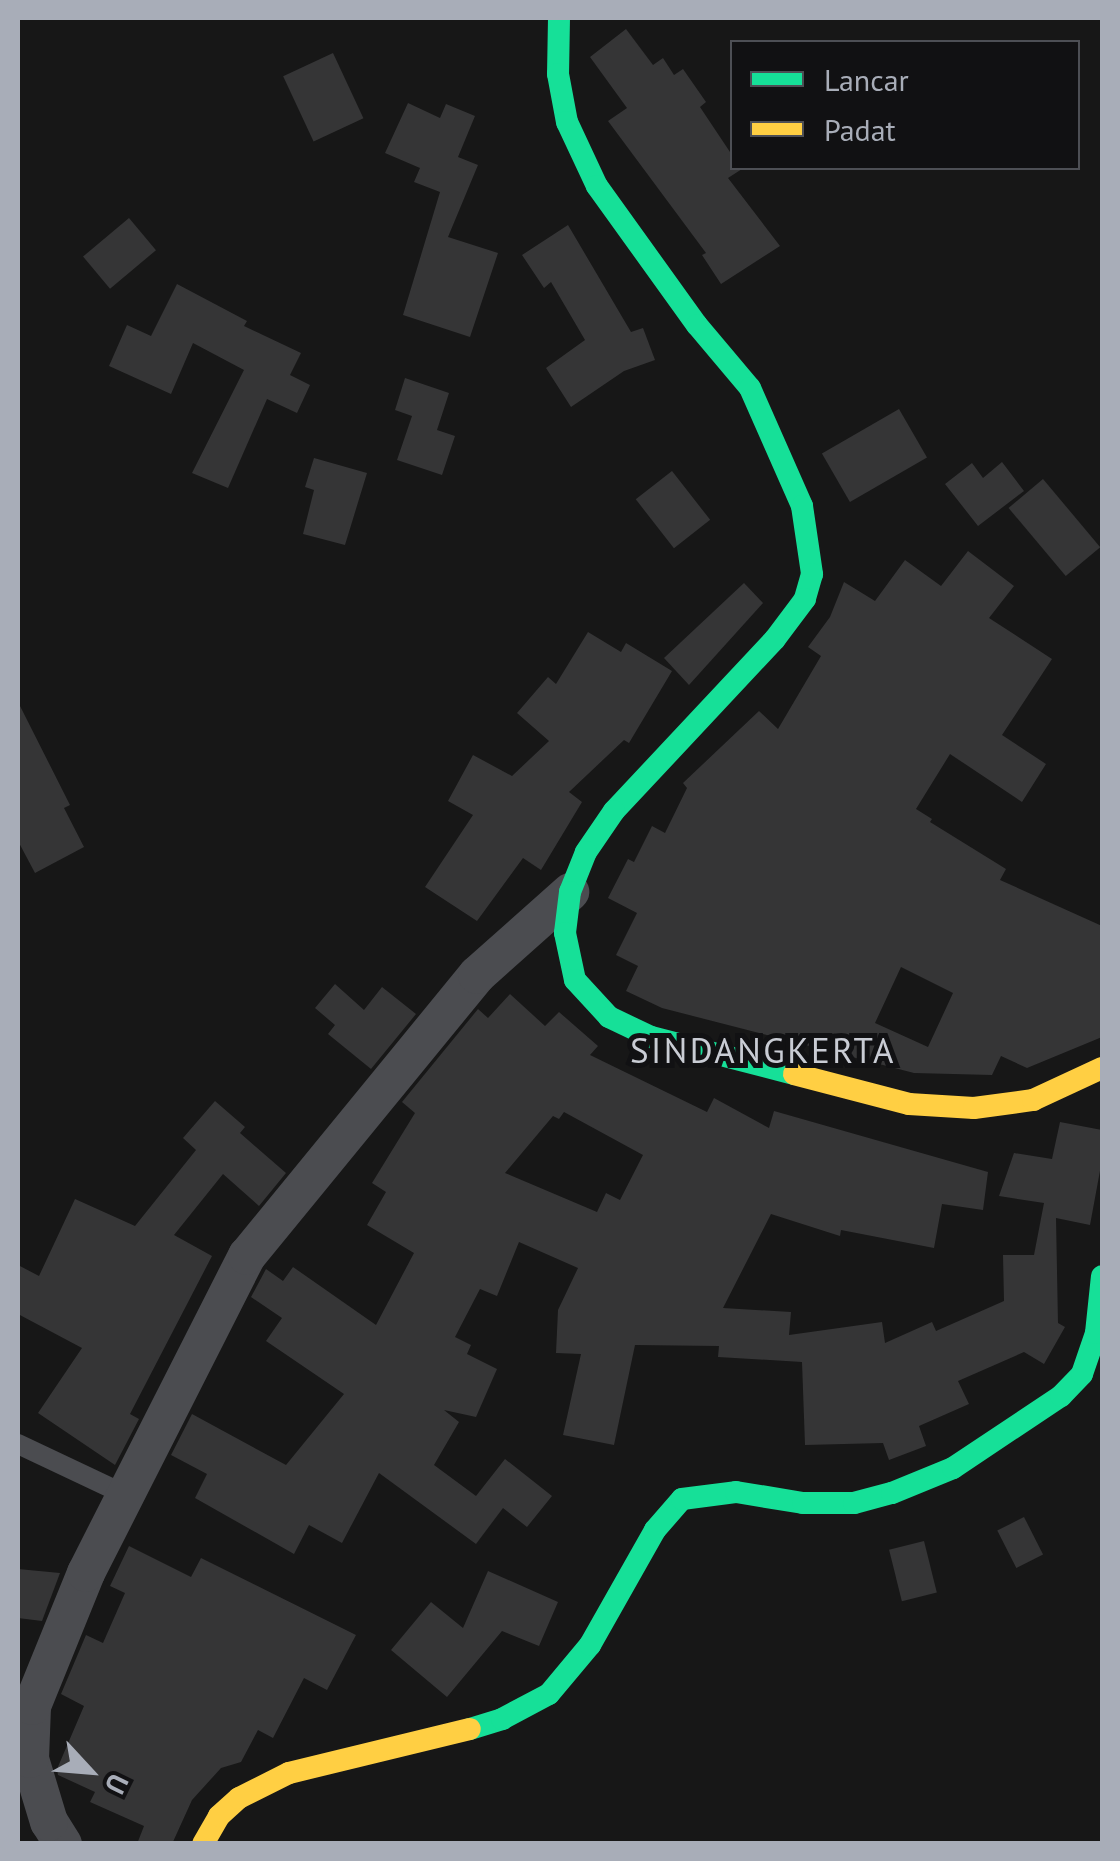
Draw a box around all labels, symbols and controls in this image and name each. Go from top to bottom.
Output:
legend [730,40,1080,170]
text: Lancar [824,60,909,99]
text: Padat [824,110,896,149]
district label: SINDANGKERTA [630,1029,896,1071]
north arrow [40,1721,140,1821]
text: U [97,1768,138,1800]

